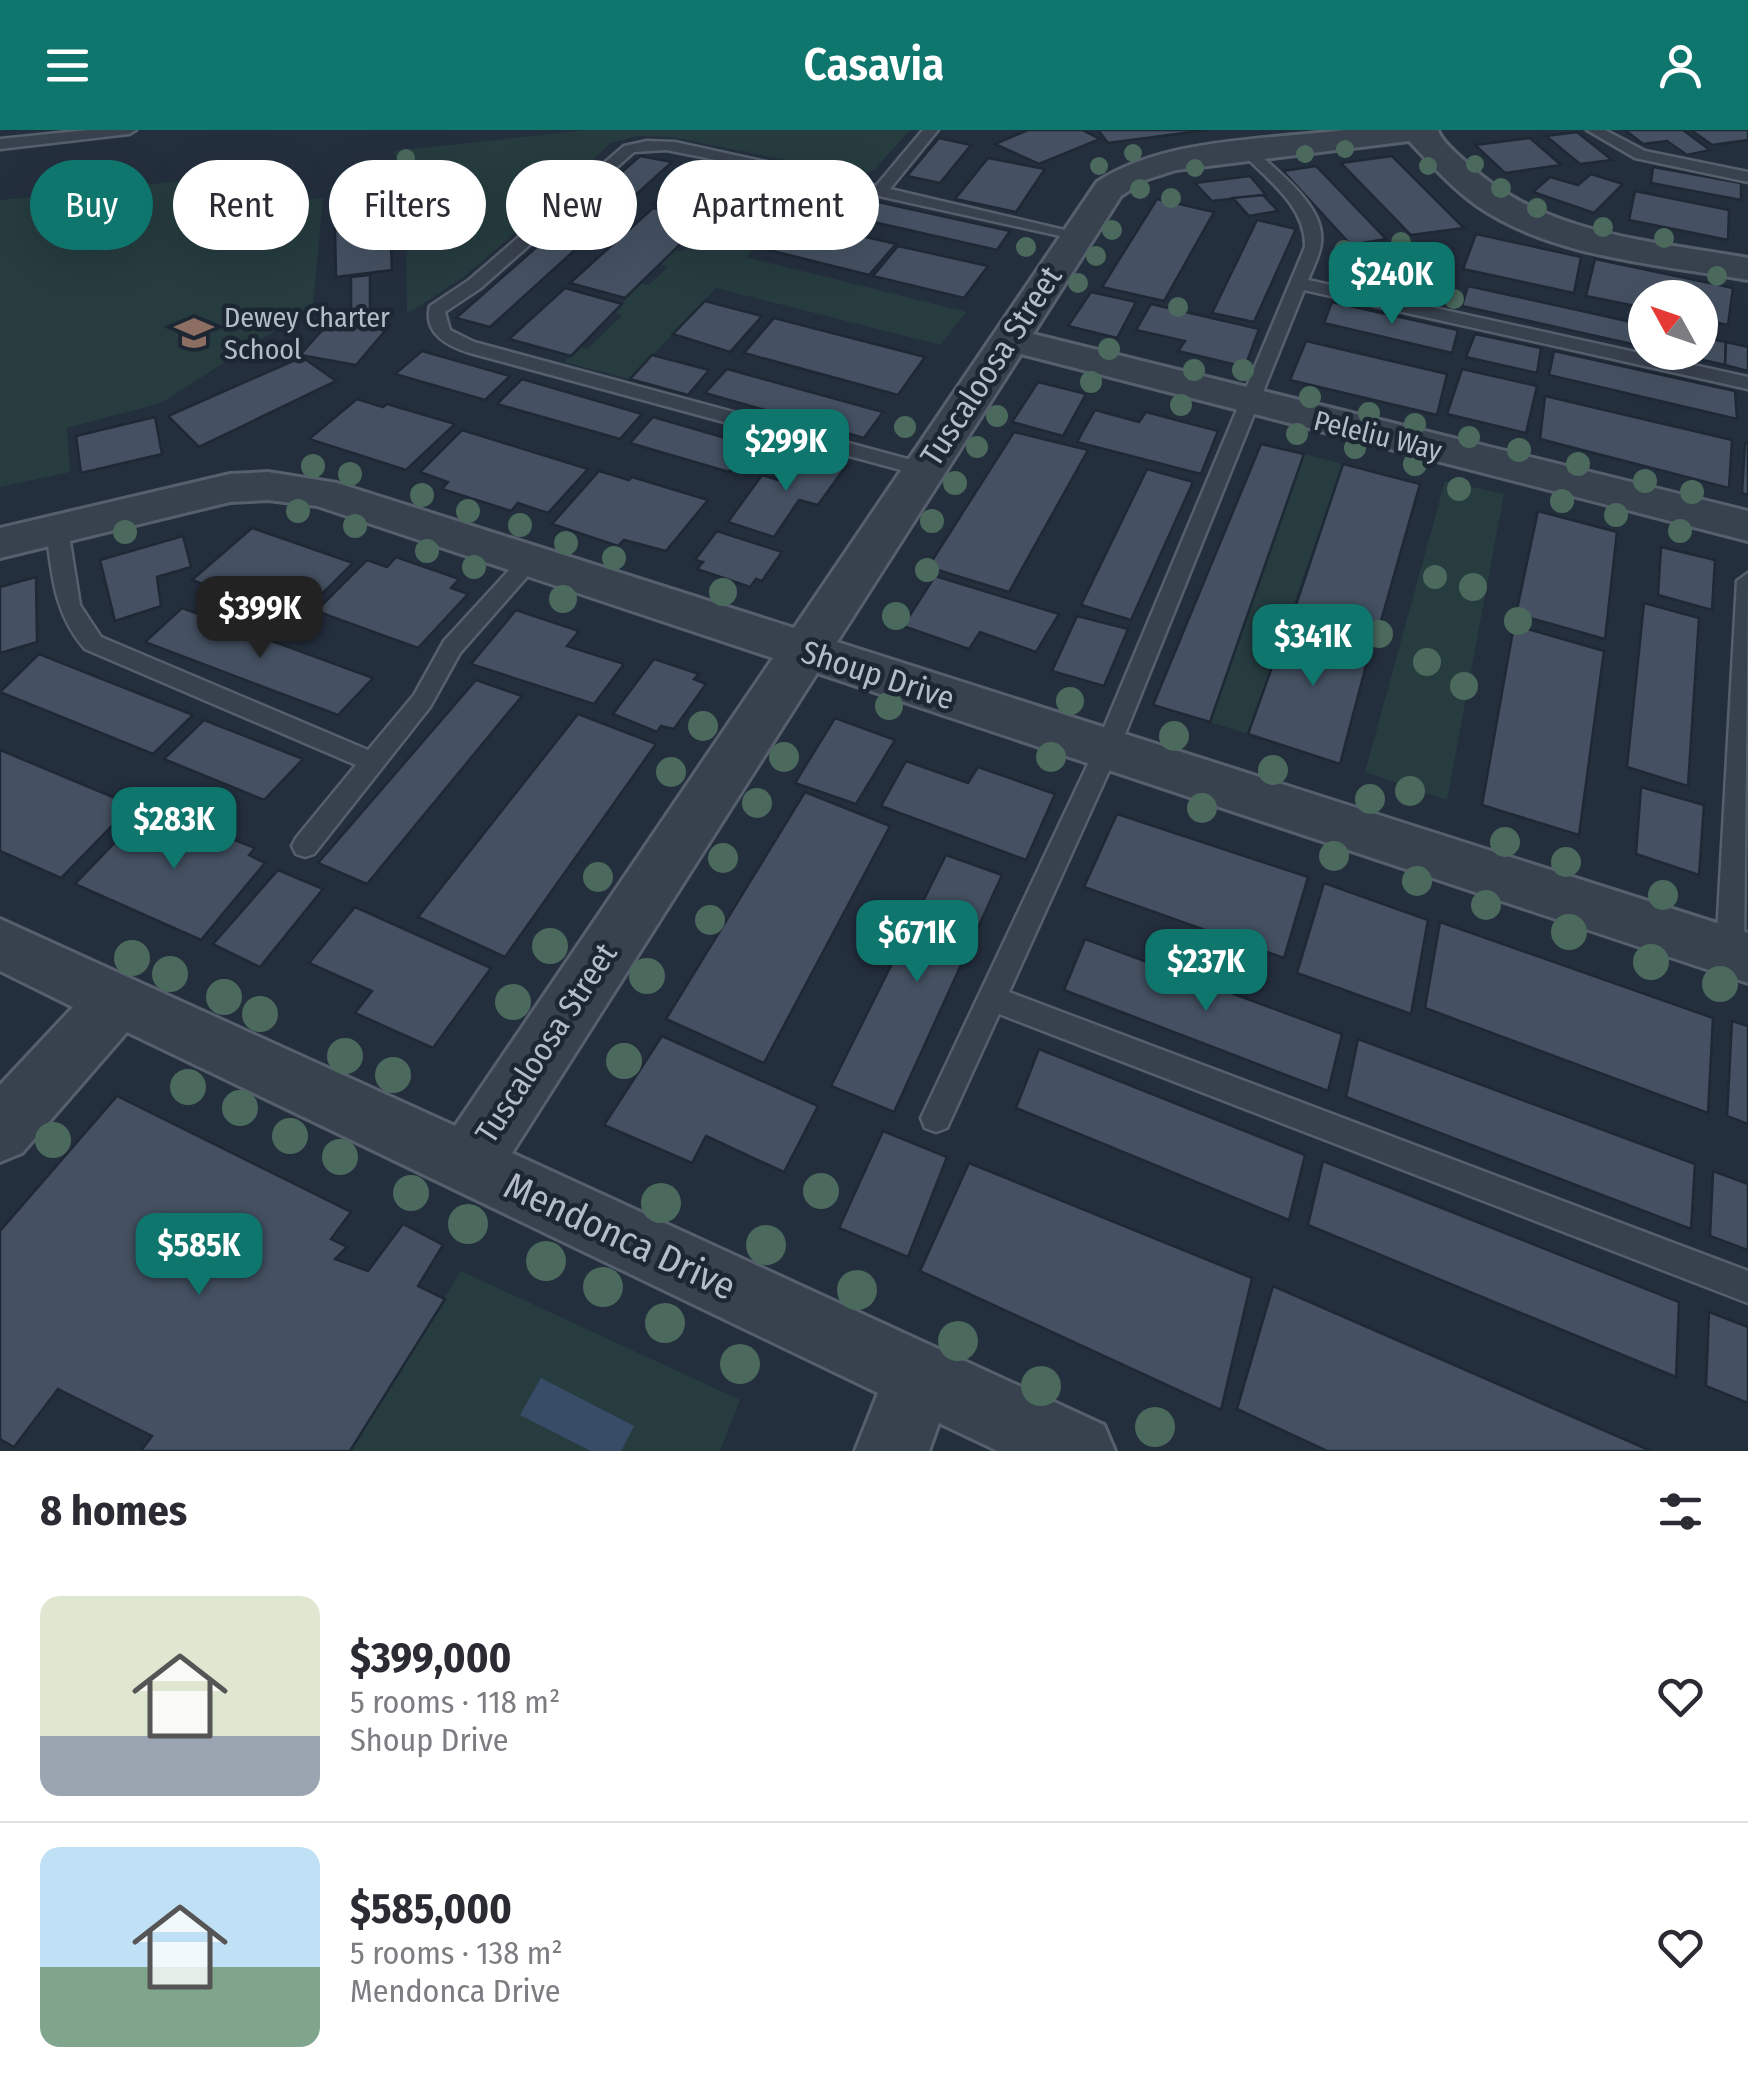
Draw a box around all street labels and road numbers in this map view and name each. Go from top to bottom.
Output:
street label: Tuscaloosa Street [912,259,1070,473]
street label: Peleliu Way [1311,404,1446,467]
street label: Shoup Drive [797,632,959,718]
street label: Tuscaloosa Street [467,936,625,1150]
street label: Mendonca Drive [497,1162,743,1310]

